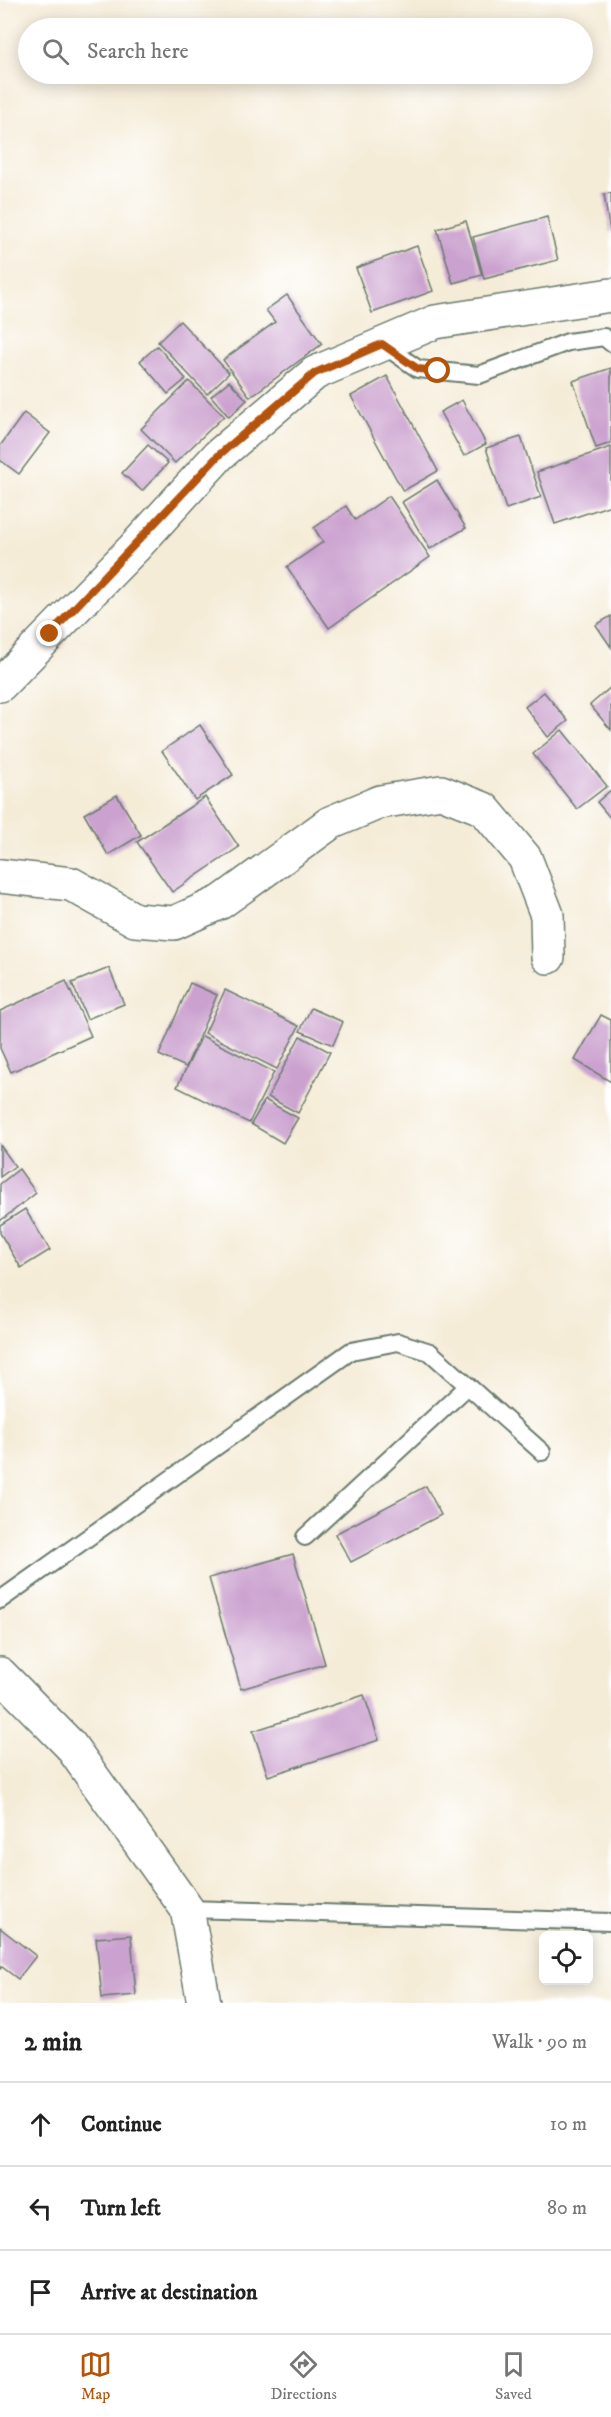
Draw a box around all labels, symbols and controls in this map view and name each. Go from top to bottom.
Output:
search box [18,18,593,84]
icon: search [39,35,72,68]
text: Search here [87,38,189,65]
route start [424,357,450,383]
route end [36,620,62,646]
map controls [539,1931,593,1985]
button: locate [539,1931,593,1985]
text: 2 min [24,2026,82,2059]
text: Walk · 90 m [492,2030,587,2055]
icon: ahead [24,2108,57,2141]
text: Continue [81,2111,162,2138]
text: 10 m [550,2112,587,2137]
icon: left [24,2192,57,2225]
text: Turn left [81,2195,161,2222]
text: 80 m [547,2196,587,2221]
icon: arrive [24,2276,57,2309]
text: Arrive at destination [81,2279,258,2306]
tab: Map [79,2348,112,2404]
tab: Directions [270,2348,337,2404]
tab: Saved [495,2348,532,2404]

